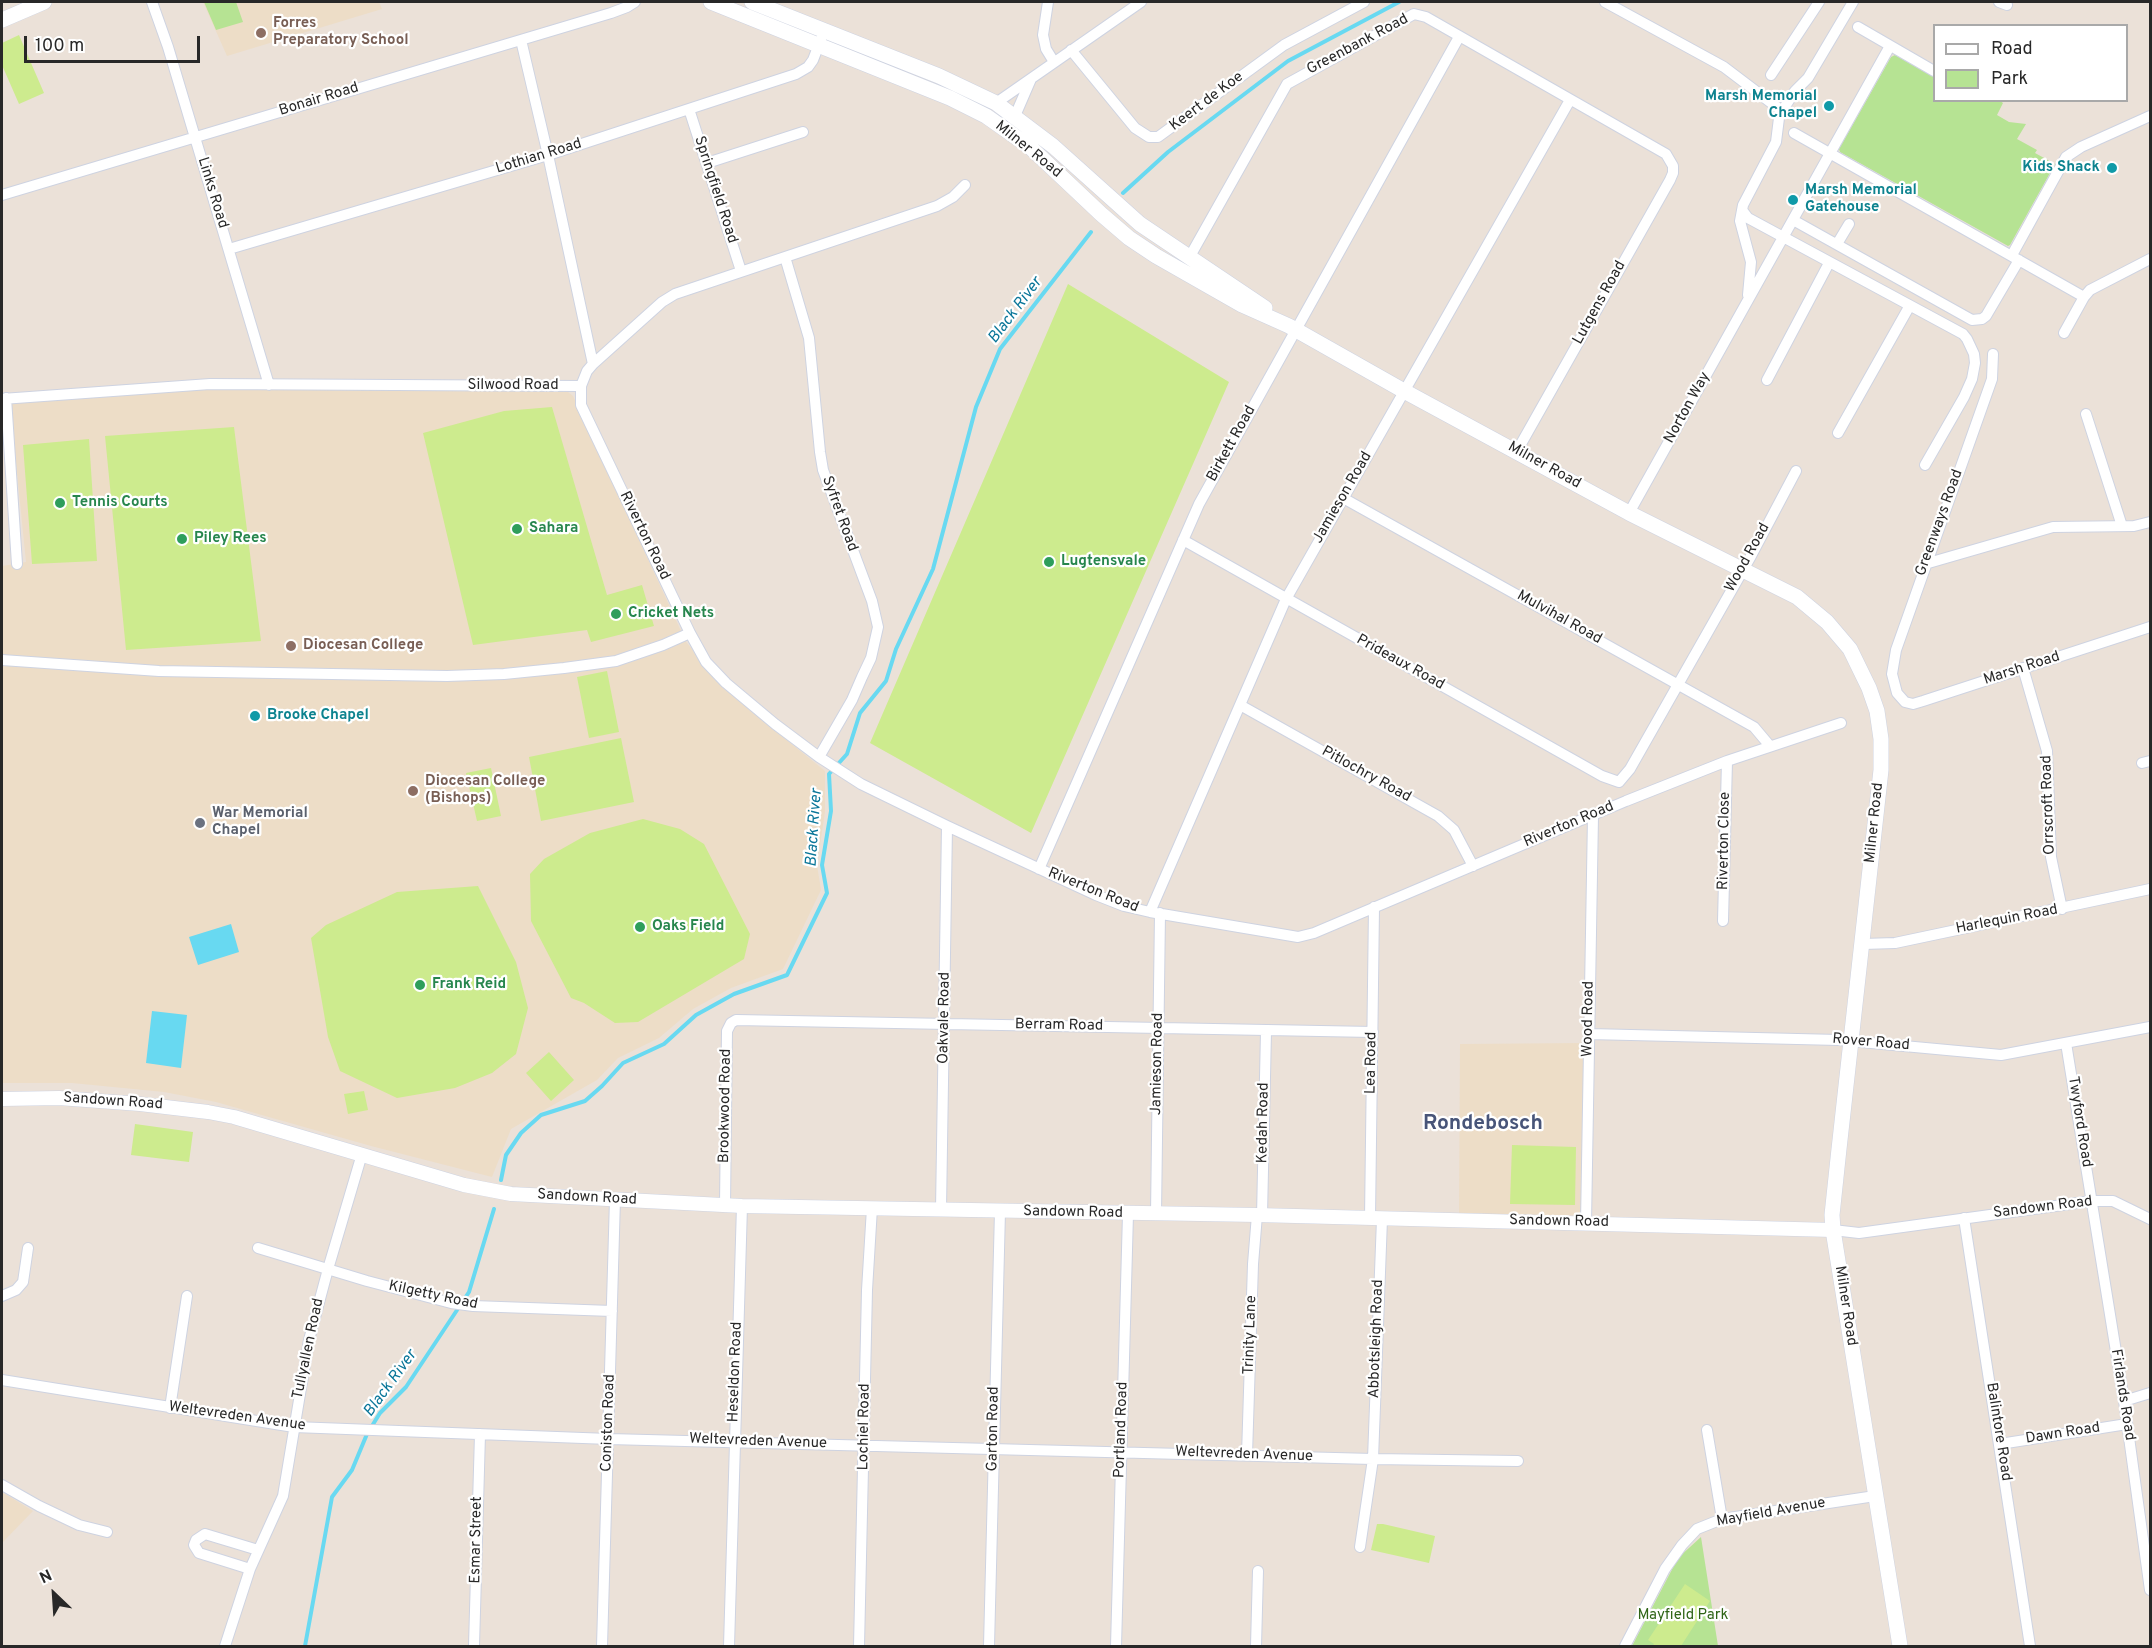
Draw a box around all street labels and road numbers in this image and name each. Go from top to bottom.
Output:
street label: Greenbank Road [1304,11,1412,79]
street label: Keert de Koe [1167,68,1247,136]
street label: Bonair Road [277,79,361,121]
street label: Milner Road [991,118,1065,182]
street label: Springfield Road [689,134,741,246]
street label: Lothian Road [494,135,584,179]
street label: Links Road [193,155,231,231]
street label: Lutgens Road [1570,258,1630,348]
street label: Norton Way [1661,369,1715,447]
street label: Silwood Road [467,377,559,395]
street label: Birkett Road [1204,403,1260,485]
street label: Milner Road [1504,439,1584,493]
street label: Jamieson Road [1310,449,1376,547]
street label: Greenways Road [1912,467,1968,579]
street label: Syfret Road [817,474,861,554]
street label: Riverton Road [615,489,673,583]
street label: Wood Road [1722,520,1774,596]
street label: Mulvihal Road [1513,587,1605,649]
street label: Prideaux Road [1353,631,1447,695]
street label: Marsh Road [1982,648,2062,690]
street label: Pitlochry Road [1318,743,1414,807]
street label: Orrscroft Road [2038,755,2060,855]
street label: Milner Road [1862,782,1888,864]
street label: Riverton Close [1715,792,1735,890]
street label: Riverton Road [1521,798,1617,852]
street label: Riverton Road [1045,865,1141,917]
street label: Harlequin Road [1954,901,2060,939]
street label: Oakvale Road [935,972,955,1064]
street label: Wood Road [1579,981,1599,1057]
street label: Jamieson Road [1148,1013,1168,1115]
street label: Berram Road [1015,1016,1103,1036]
street label: Rover Road [1831,1031,1911,1055]
street label: Lea Road [1362,1032,1382,1094]
street label: Brookwood Road [716,1049,736,1163]
street label: Twyford Road [2063,1075,2095,1169]
street label: Kedah Road [1254,1082,1274,1164]
street label: Sandown Road [63,1090,163,1114]
street label: Sandown Road [537,1186,637,1210]
street label: Sandown Road [1992,1193,2094,1223]
street label: Sandown Road [1023,1203,1123,1223]
street label: Sandown Road [1509,1212,1609,1232]
street label: Milner Road [1830,1265,1860,1347]
street label: Kilgetty Road [387,1278,479,1314]
street label: Abbotsleigh Road [1366,1279,1388,1399]
street label: Trinity Lane [1241,1295,1261,1375]
street label: Tullyallen Road [290,1297,328,1401]
street label: Heseldon Road [725,1321,747,1423]
street label: Firlands Road [2106,1348,2138,1442]
street label: Coniston Road [598,1374,620,1472]
street label: Portland Road [1111,1381,1133,1479]
street label: Balintore Road [1981,1381,2015,1483]
street label: Lochiel Road [855,1383,875,1471]
street label: Garton Road [984,1386,1004,1472]
street label: Weltevreden Avenue [167,1398,307,1436]
street label: Dawn Road [2024,1419,2102,1449]
street label: Weltevreden Avenue [689,1431,827,1453]
street label: Weltevreden Avenue [1175,1444,1313,1466]
street label: Mayfield Avenue [1715,1495,1827,1531]
street label: Esmar Street [467,1496,487,1584]

